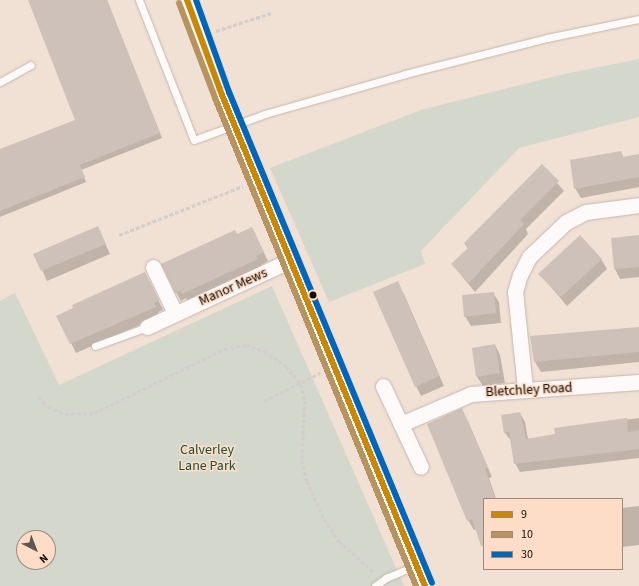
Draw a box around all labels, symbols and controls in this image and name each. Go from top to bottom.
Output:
street label: Manor Mews [196,264,270,310]
unlabelled marker [308,290,318,300]
street label: Bletchley Road [485,379,573,401]
park label: Calverley Lane Park [178,442,236,474]
legend [483,498,623,570]
text: 9 [521,506,527,523]
text: 10 [521,526,533,543]
north arrow [16,530,56,570]
text: 30 [521,546,533,563]
text: N [36,551,51,567]

